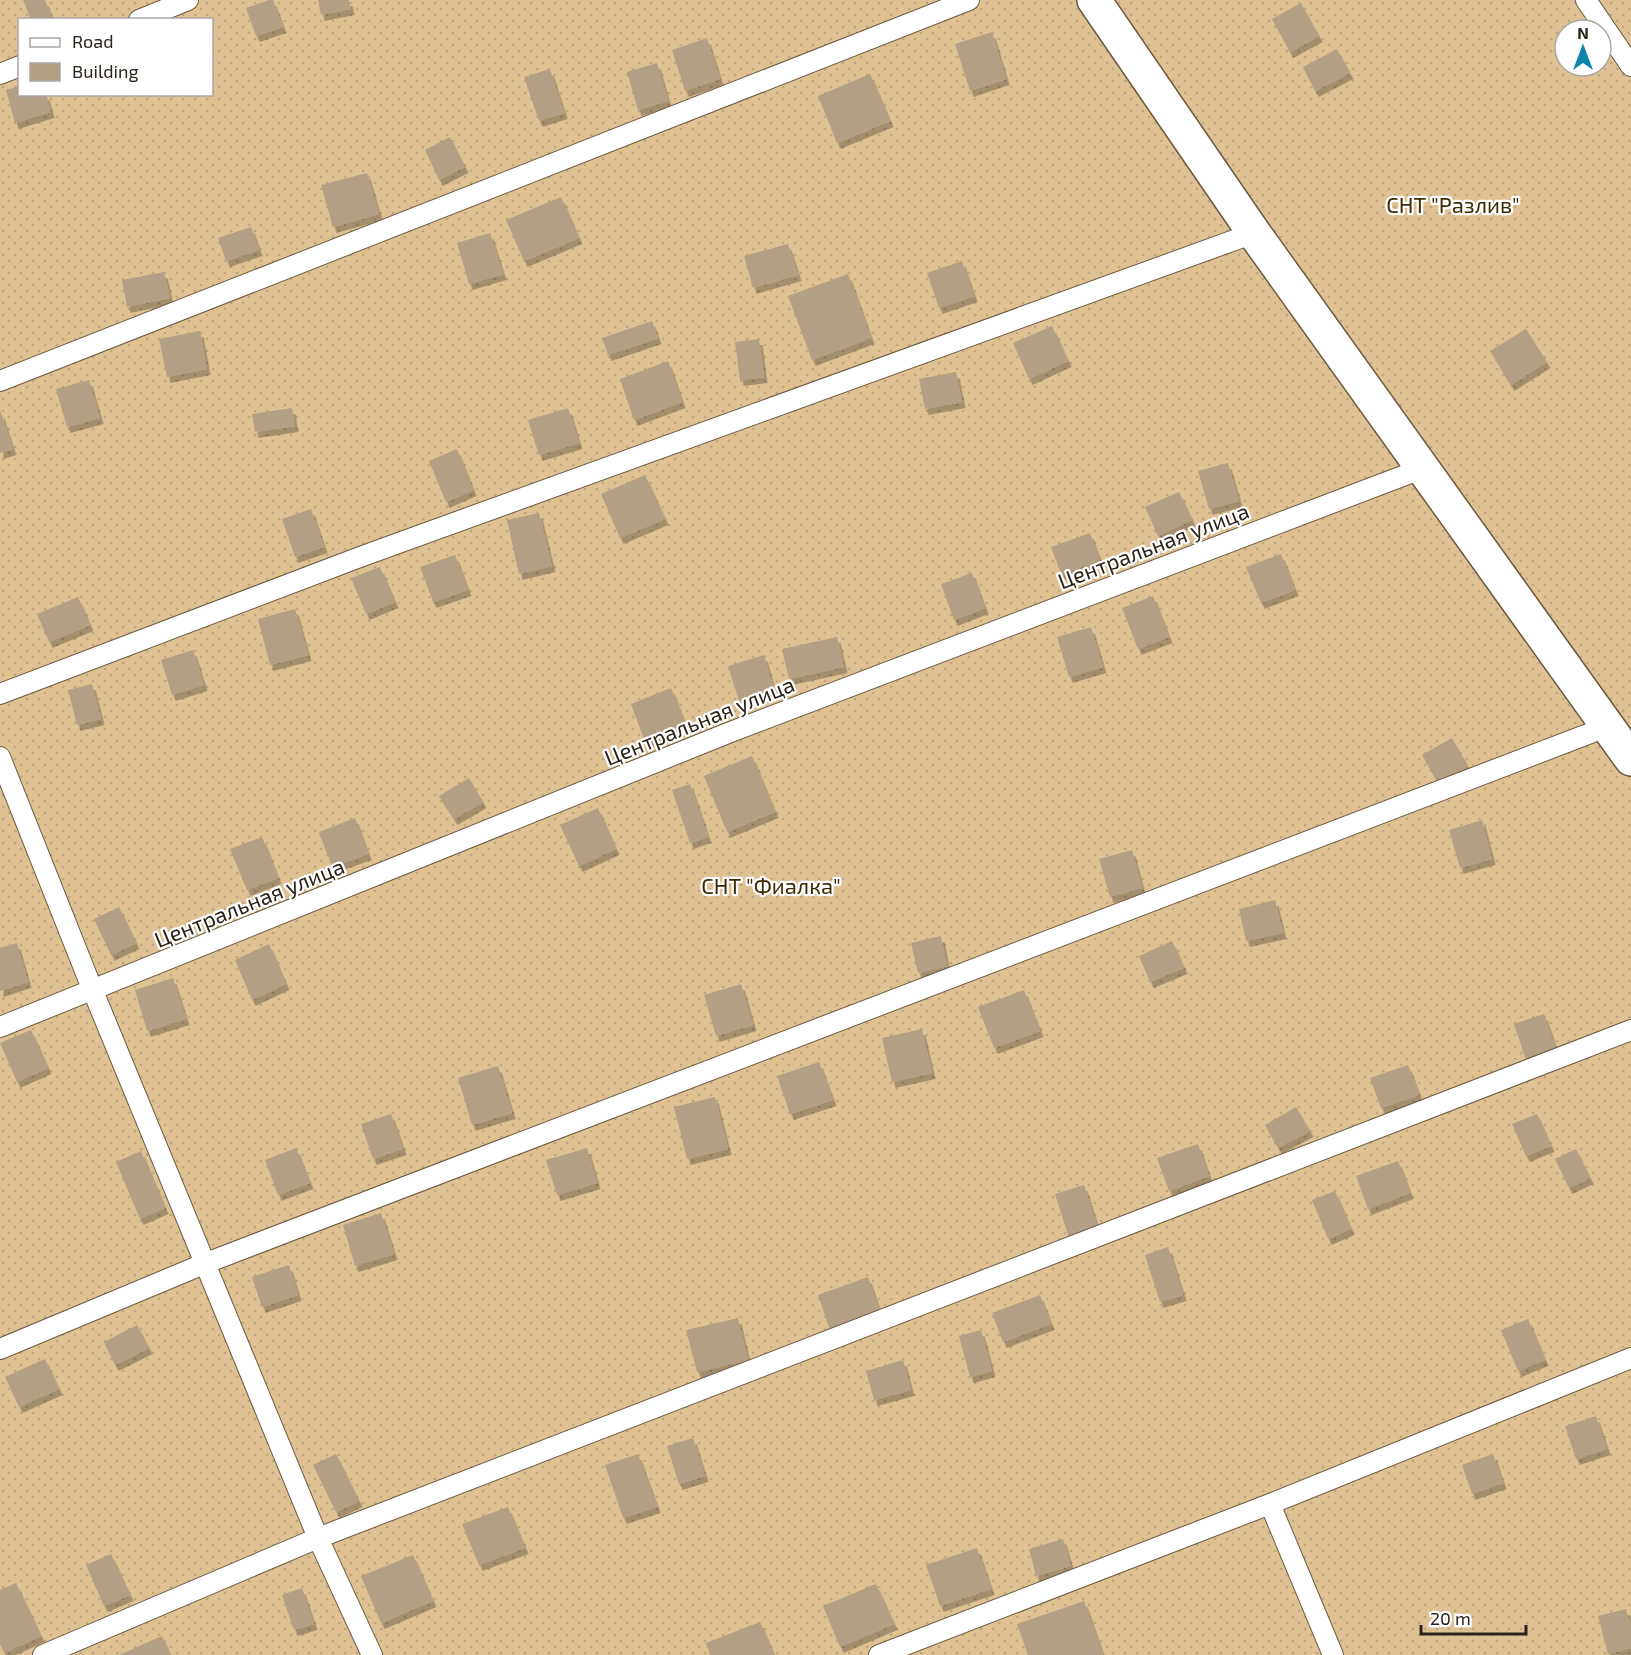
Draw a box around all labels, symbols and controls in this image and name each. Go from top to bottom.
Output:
legend [18,18,213,96]
north arrow [1553,18,1613,78]
text: N [1577,23,1589,42]
text: Road [72,30,113,52]
text: Building [72,60,139,82]
park label: СНТ "Разлив" [1386,191,1520,217]
street label: Центральная улица [1054,497,1253,594]
street label: Центральная улица [600,670,798,771]
street label: Центральная улица [150,852,348,953]
park label: СНТ "Фиалка" [701,872,841,898]
scale bar [1421,1598,1526,1636]
text: 20 m [1430,1607,1471,1629]

